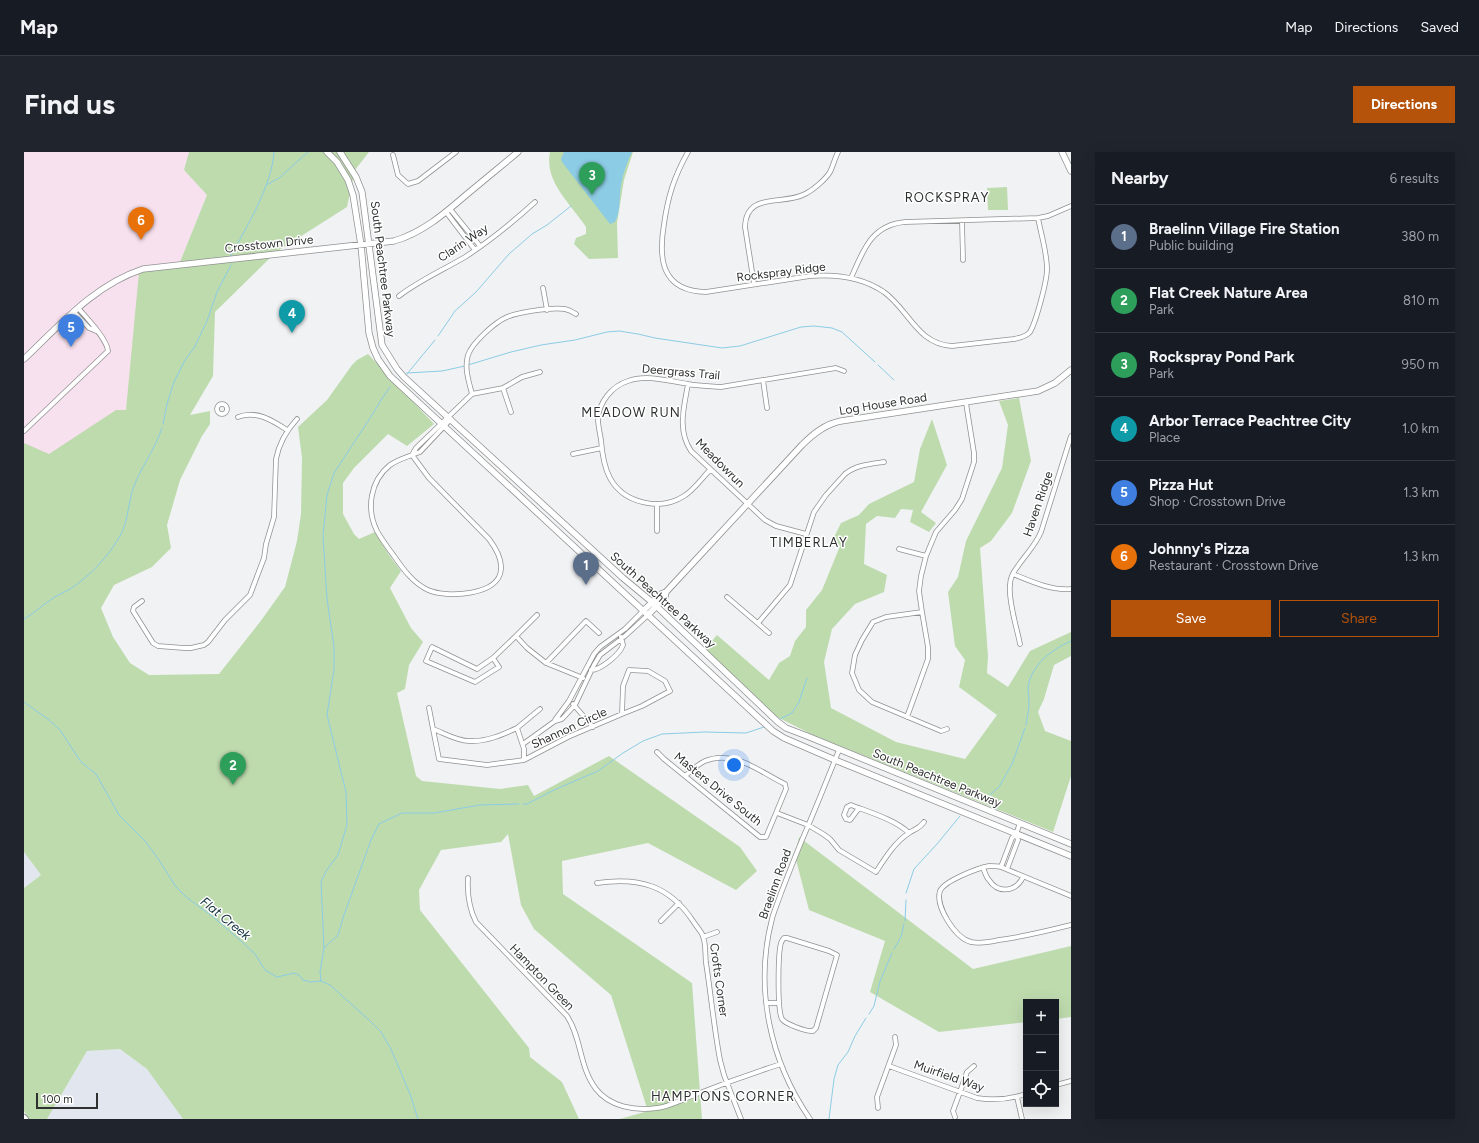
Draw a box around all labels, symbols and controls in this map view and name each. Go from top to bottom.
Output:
text: Map [20,16,58,39]
text: Map [1285,19,1313,36]
text: Directions [1335,19,1398,36]
text: Saved [1420,19,1459,36]
button: Directions [1353,86,1455,123]
text: Find us [24,87,115,121]
pin: 3 [579,162,605,195]
text: Nearby [1111,168,1169,188]
text: 6 results [1390,171,1439,186]
district label: ROCKSPRAY [905,190,989,205]
street label: South Peachtree Parkway [368,200,398,339]
pin: 6 [128,207,154,240]
text: Braelinn Village Fire Station [1149,220,1339,238]
street label: Clarin Way [435,221,491,265]
text: 1 [1121,229,1127,244]
text: 380 m [1401,229,1439,244]
street label: Crosstown Drive [224,232,314,256]
text: Public building [1149,238,1234,253]
street label: Rockspray Ridge [736,260,827,284]
text: Flat Creek Nature Area [1149,284,1308,302]
text: 2 [1120,293,1128,308]
text: 810 m [1403,293,1439,308]
pin: 4 [279,300,305,333]
text: Park [1149,302,1174,317]
pin: 5 [58,314,84,347]
text: Rockspray Pond Park [1149,348,1295,366]
text: 3 [1120,357,1128,372]
text: 950 m [1402,357,1439,372]
street label: Deergrass Trail [641,362,721,382]
text: Park [1149,366,1174,381]
street label: Log House Road [838,390,928,418]
district label: MEADOW RUN [581,405,681,420]
text: Arbor Terrace Peachtree City [1149,412,1351,430]
text: 4 [1120,421,1128,436]
text: 1.0 km [1402,421,1439,436]
text: Place [1149,430,1180,445]
street label: Meadowrun [693,436,748,491]
street label: Haven Ridge [1020,469,1056,539]
text: Pizza Hut [1149,476,1214,494]
text: 5 [1120,485,1128,500]
text: 1.3 km [1403,485,1439,500]
text: Shop · Crosstown Drive [1149,494,1286,509]
district label: TIMBERLAY [770,535,848,550]
text: Johnny's Pizza [1149,540,1250,558]
street label: South Peachtree Parkway [607,549,719,651]
text: 6 [1120,549,1128,564]
text: 1.3 km [1403,549,1439,564]
pin: 1 [573,552,599,585]
text: Restaurant · Crosstown Drive [1149,558,1318,573]
button: Save [1111,600,1271,637]
button: Share [1279,600,1439,637]
street label: Shannon Circle [529,704,609,752]
street label: South Peachtree Parkway [871,746,1004,810]
street label: Masters Drive South [671,749,765,829]
pin: 2 [220,752,246,785]
your location [724,755,744,775]
street label: Braelinn Road [756,847,794,921]
water label: Flat Creek [198,894,254,944]
street label: Hampton Green [507,941,577,1013]
street label: Crofts Corner [707,942,731,1018]
map controls [1023,999,1059,1107]
button: + [1023,999,1059,1035]
button: − [1023,1035,1059,1071]
street label: Muirfield Way [912,1057,987,1095]
button: locate [1023,1071,1059,1107]
district label: HAMPTONS CORNER [651,1089,795,1104]
scale bar [36,1091,98,1110]
text: 100 m [42,1093,73,1106]

